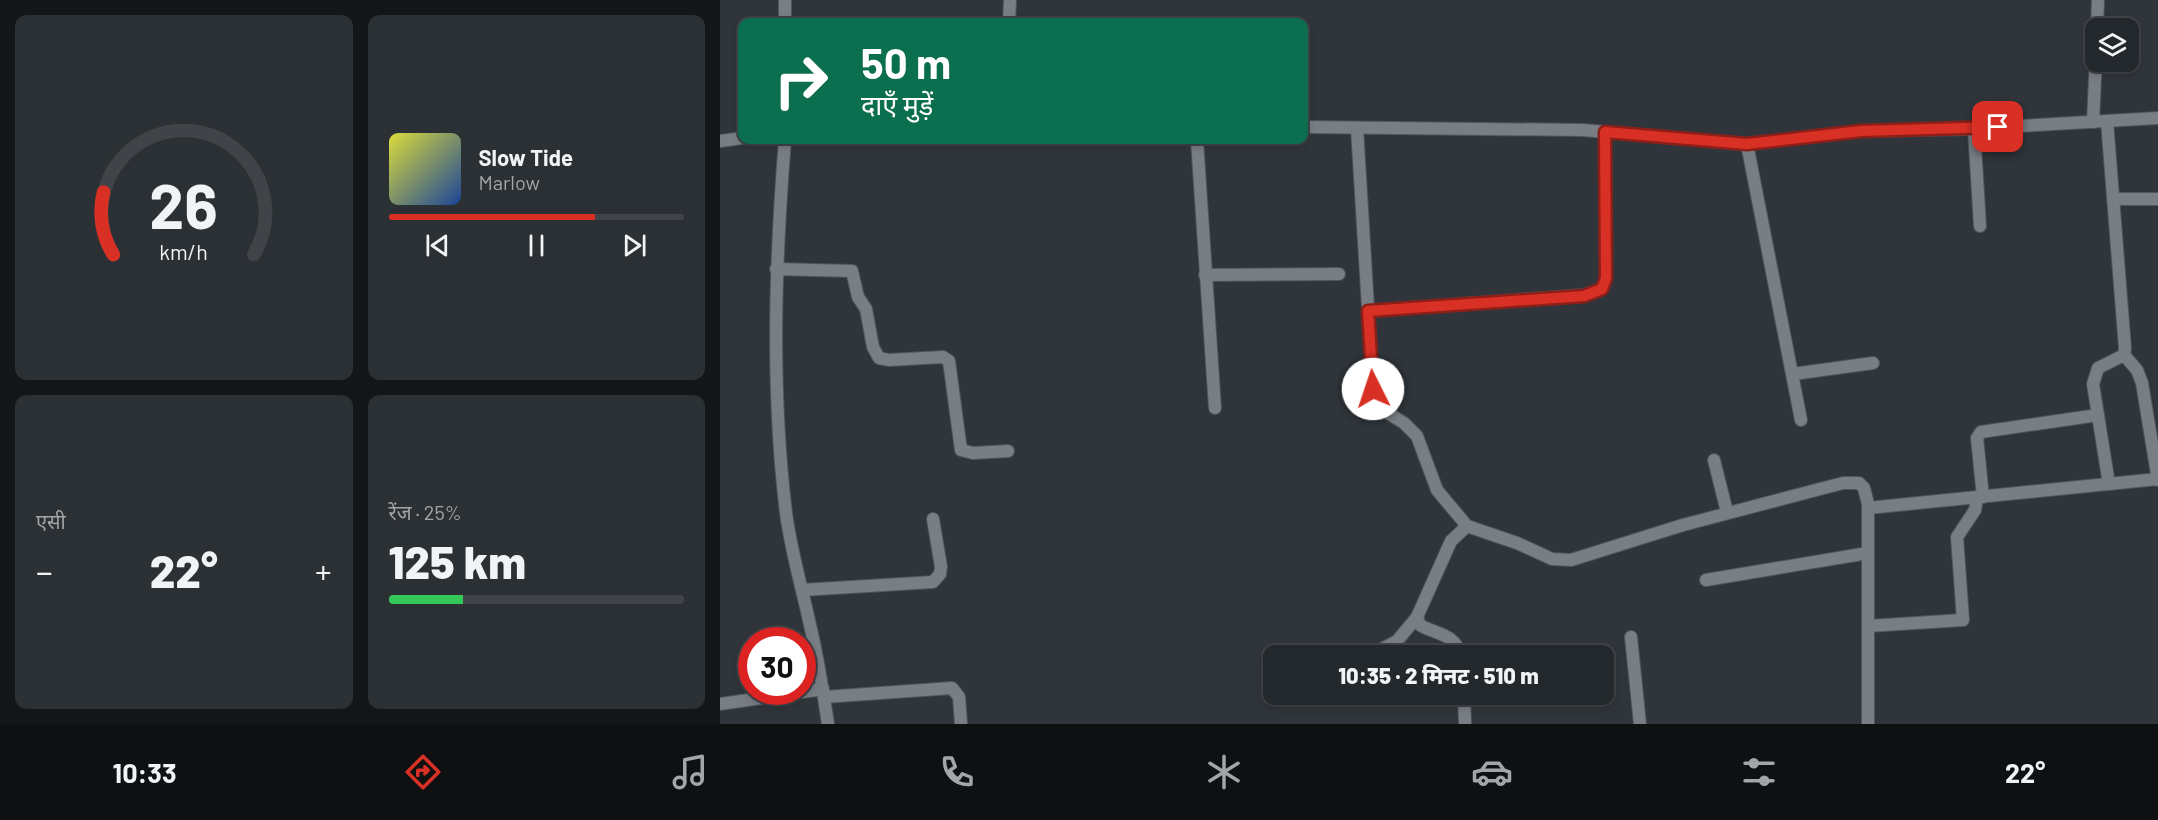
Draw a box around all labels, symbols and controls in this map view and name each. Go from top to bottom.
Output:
map controls [2085,18,2139,72]
button: layers [2085,18,2139,72]
text: 50 m [861,37,951,87]
icon: right [762,42,840,120]
text: दाएँ मुड़ें [861,88,933,120]
pin [1972,101,2023,152]
icon: arrive [1981,110,2014,143]
text: Slow Tide [479,144,573,170]
text: 26 [150,167,218,241]
text: Marlow [479,170,540,194]
icon: previous [421,229,454,262]
icon: pause [520,229,553,262]
icon: next [618,229,651,262]
text: km/h [159,239,208,264]
position arrow [1341,357,1405,421]
text: रेंज · 25% [389,500,462,524]
text: एसी [36,509,66,533]
text: 125 km [389,534,526,588]
text: 22° [150,543,218,597]
text: − [36,551,53,591]
text: + [315,551,331,591]
speed limit sign: 30 [738,627,816,705]
text: 10:35 · 2 मिनट · 510 m [1338,662,1539,688]
icon: directions [402,751,444,793]
icon: music [669,751,711,793]
icon: phone [936,751,978,793]
icon: climate [1203,751,1245,793]
icon: car [1471,751,1513,793]
icon: filters [1738,751,1780,793]
text: 10:33 [113,756,177,788]
text: 22° [2005,756,2045,788]

